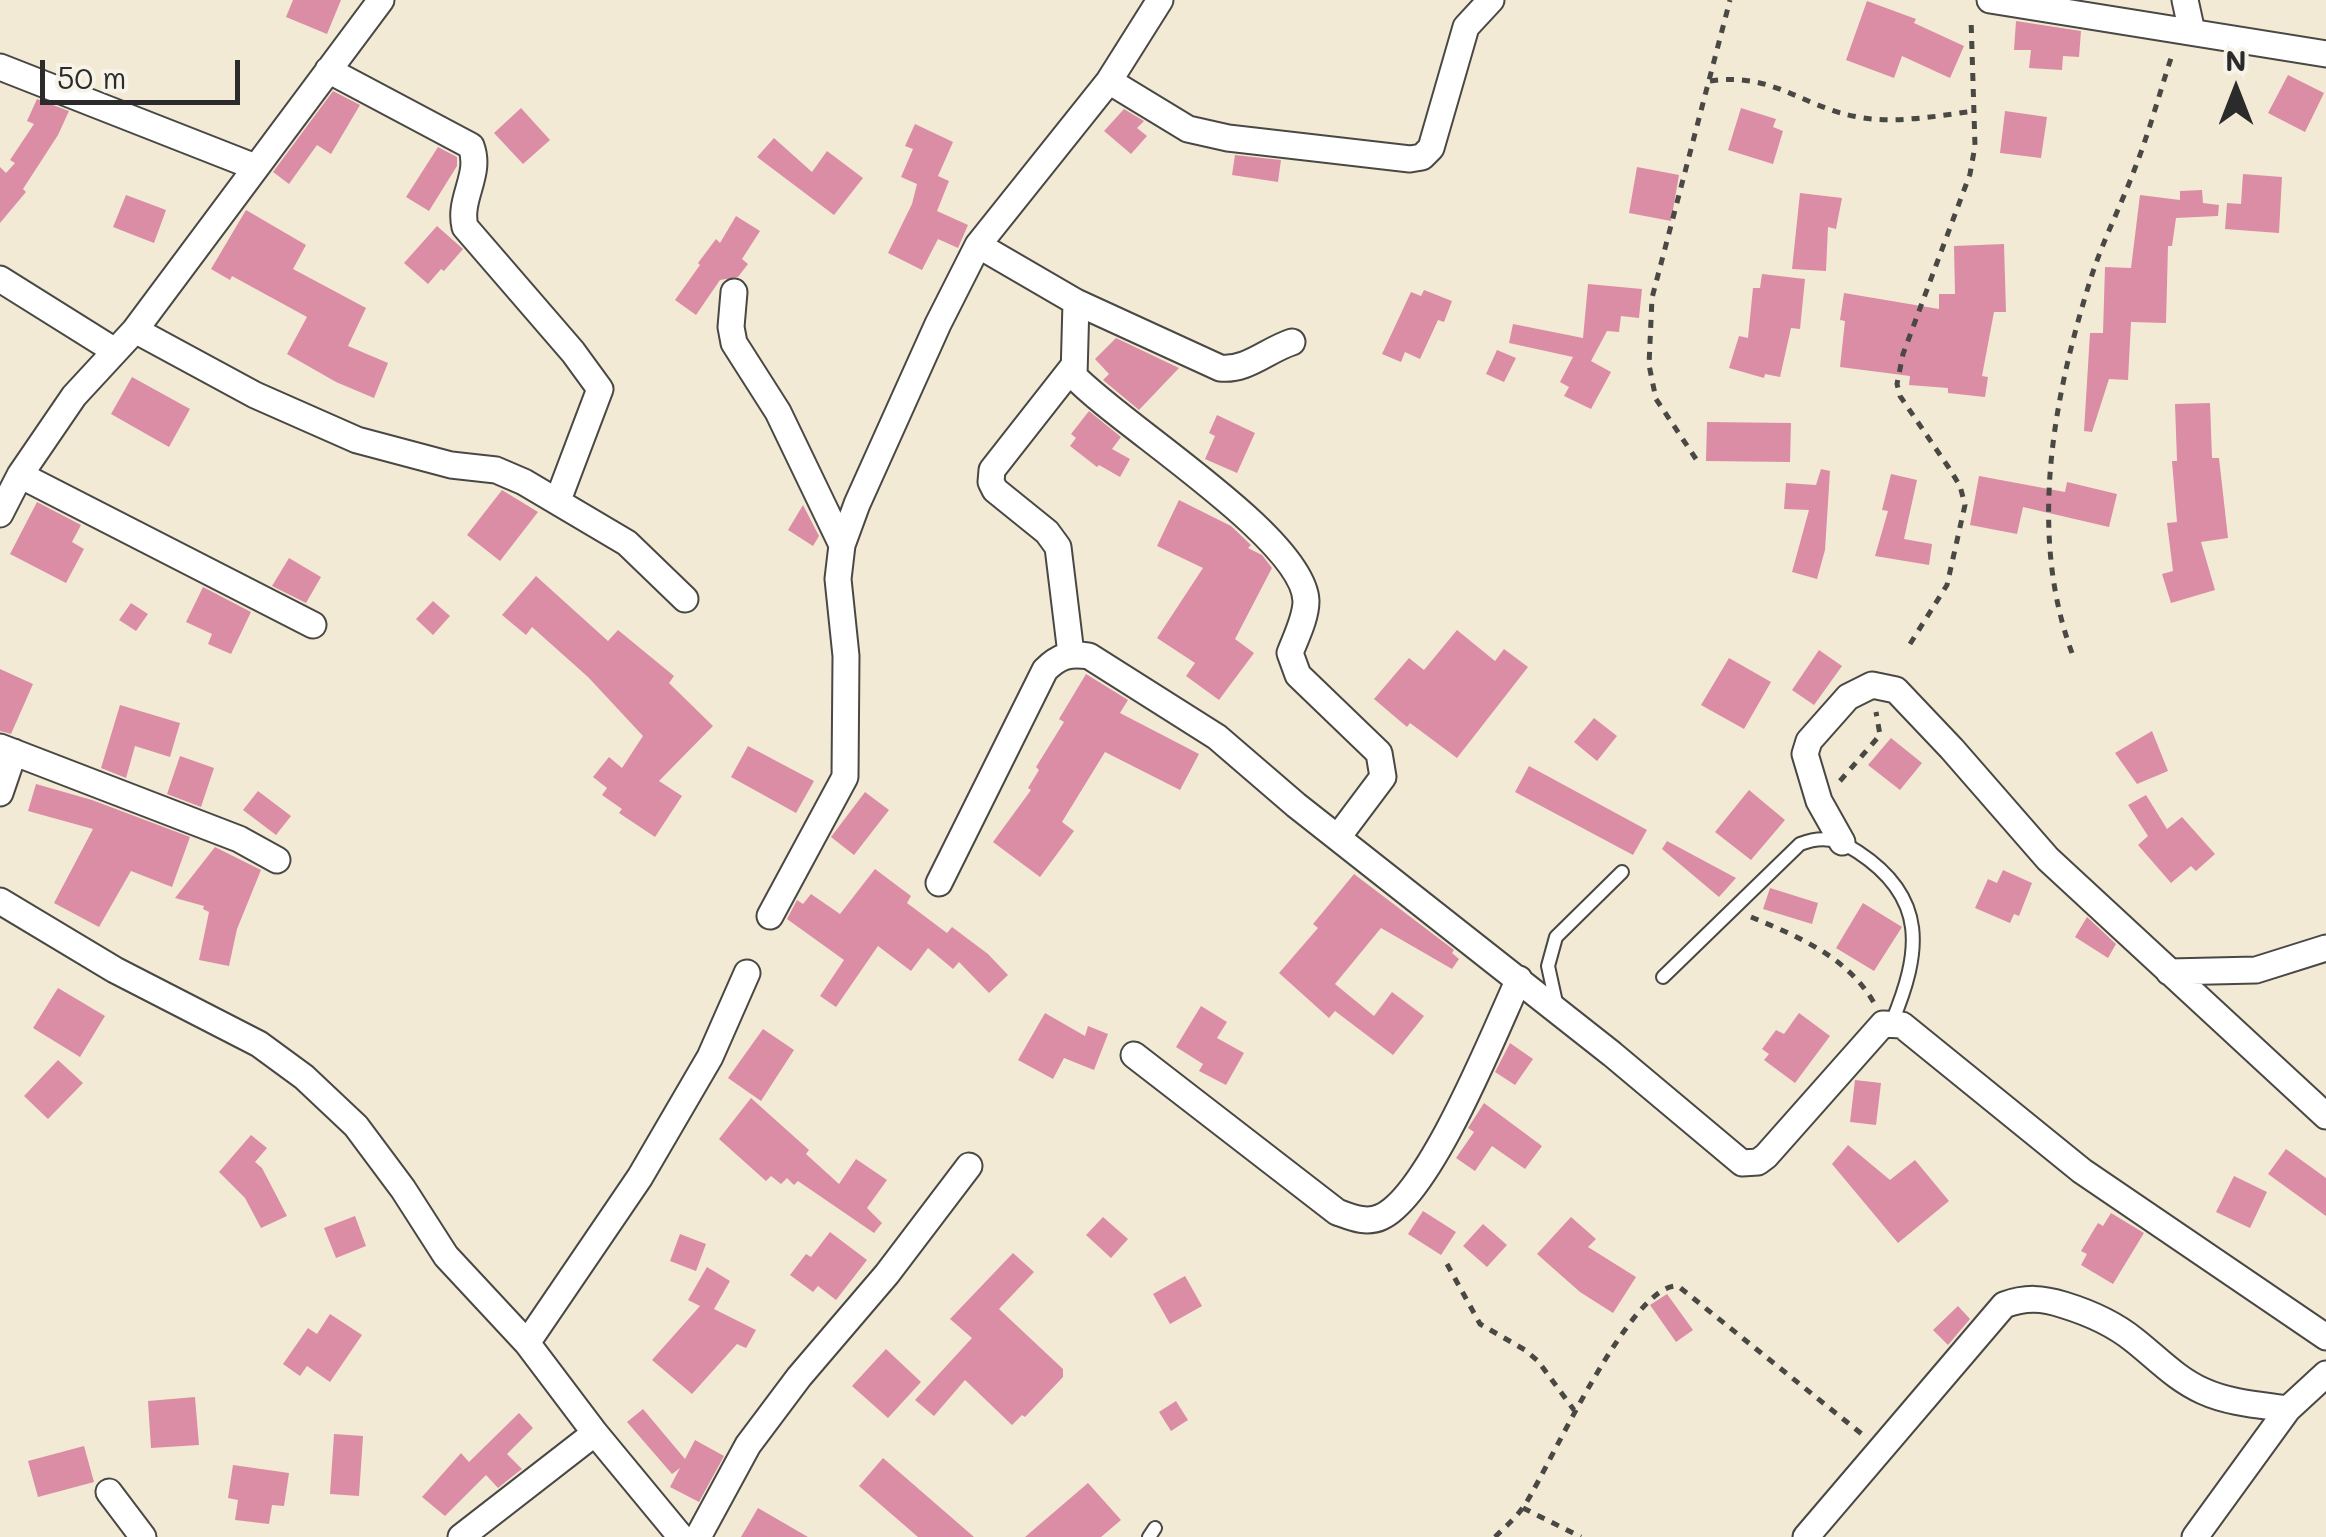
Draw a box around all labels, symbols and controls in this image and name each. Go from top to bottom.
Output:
scale bar [45,40,245,102]
north arrow [2186,40,2286,140]
text: N [2225,42,2247,78]
text: 50 m [57,57,127,97]

